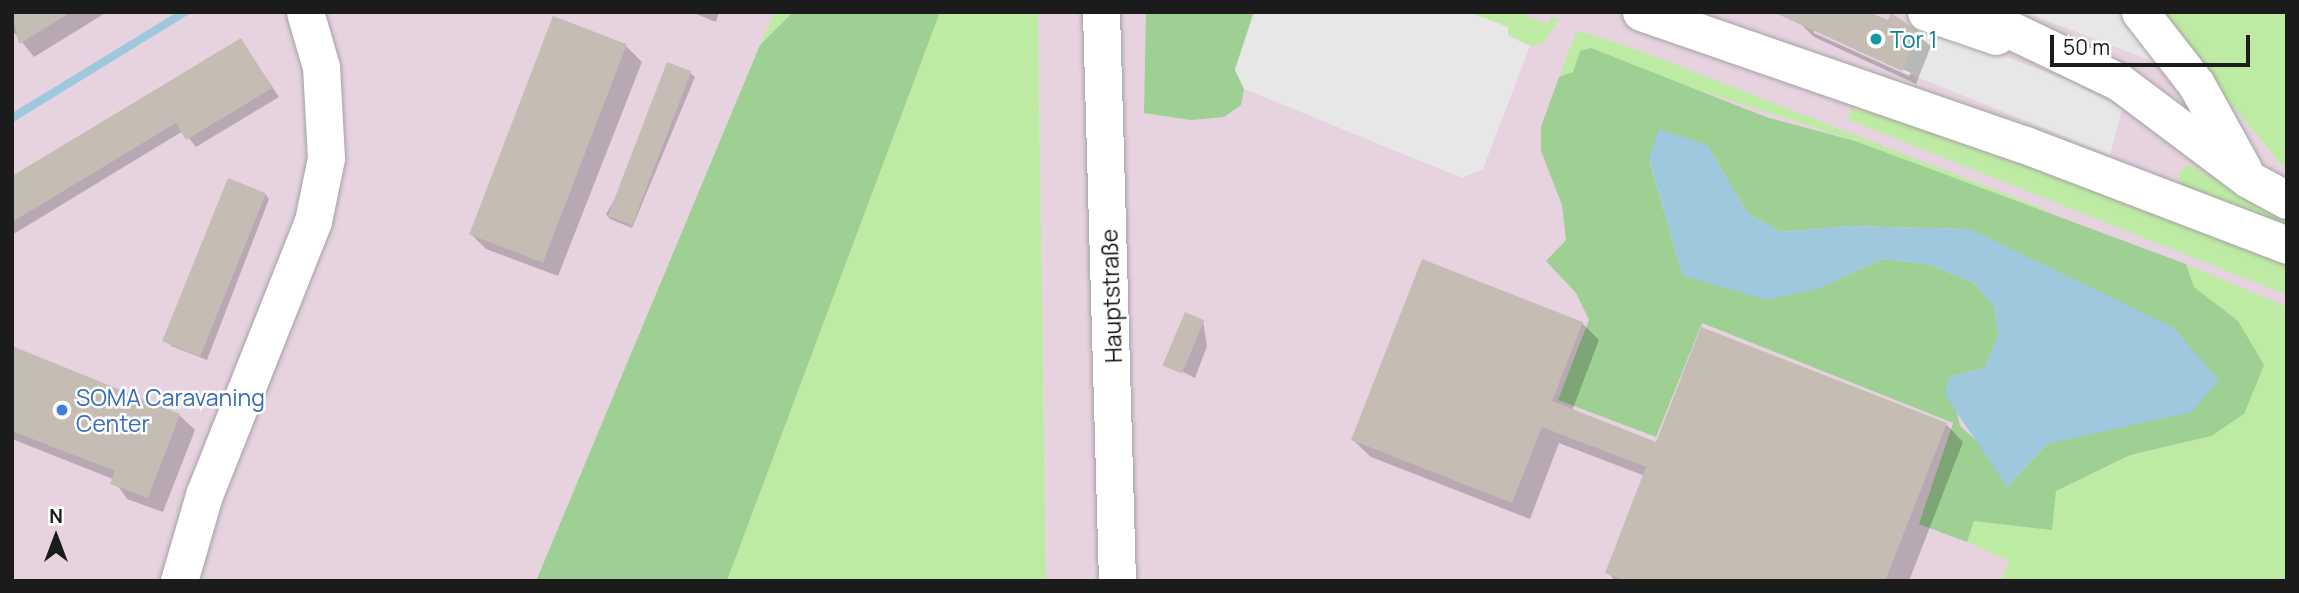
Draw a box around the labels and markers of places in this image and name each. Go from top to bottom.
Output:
place label: Tor 1 [1890,25,1937,53]
marker: Tor 1 [1868,31,1884,47]
place label: SOMA Caravaning Center [76,383,265,437]
marker: SOMA Caravaning Center [54,402,70,418]

